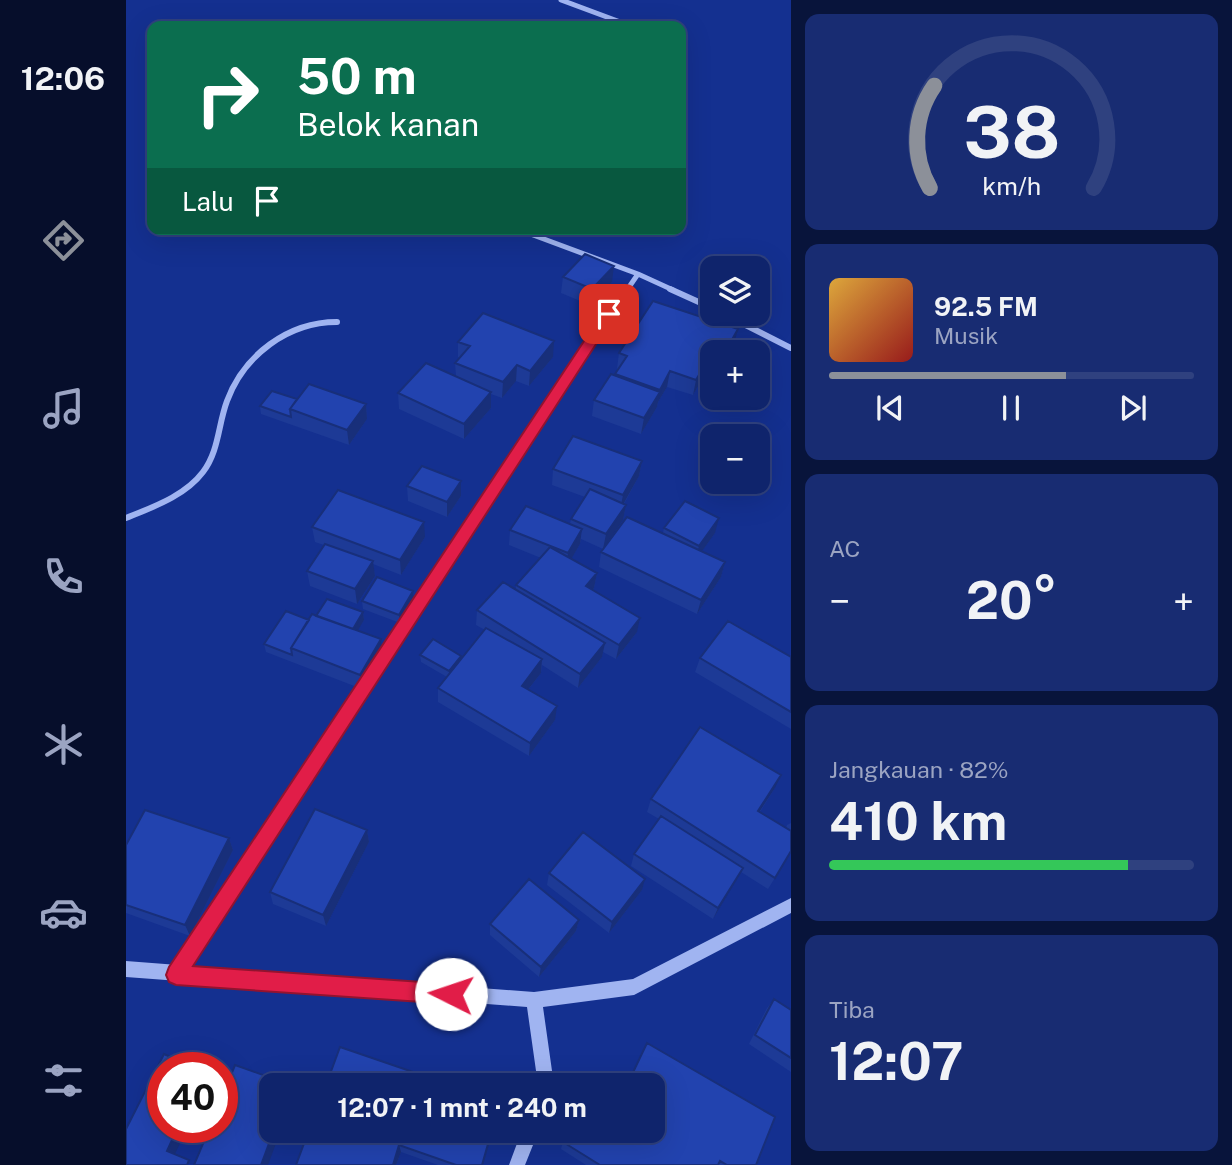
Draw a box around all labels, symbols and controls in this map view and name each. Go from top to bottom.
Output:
text: 50 m [297,47,417,105]
icon: right [182,49,273,140]
text: 12:06 [21,60,105,97]
text: 38 [963,89,1060,174]
text: Belok kanan [297,106,479,143]
text: km/h [982,171,1041,201]
icon: arrive [248,182,286,220]
text: Lalu [182,186,234,217]
icon: directions [39,216,88,265]
map controls [700,256,770,494]
button: layers [700,256,770,326]
pin [579,284,639,344]
text: 92.5 FM [934,291,1038,322]
icon: arrive [590,295,628,333]
text: Musik [934,322,998,349]
button: + [700,340,770,410]
icon: music [39,384,88,433]
icon: previous [871,389,909,427]
icon: pause [992,389,1030,427]
icon: next [1114,389,1152,427]
button: − [700,424,770,494]
text: AC [829,535,860,562]
icon: phone [39,552,88,601]
text: 20° [966,570,1057,631]
text: − [829,579,850,624]
text: + [1173,579,1194,624]
icon: climate [39,720,88,769]
text: Jangkauan · 82% [829,756,1009,783]
text: 410 km [829,791,1007,852]
icon: car [39,888,88,937]
position arrow [414,957,488,1031]
text: Tiba [829,996,875,1023]
text: 12:07 [829,1031,964,1092]
speed limit sign: 40 [147,1052,238,1143]
icon: filters [39,1056,88,1105]
text: 12:07 · 1 mnt · 240 m [337,1092,587,1123]

